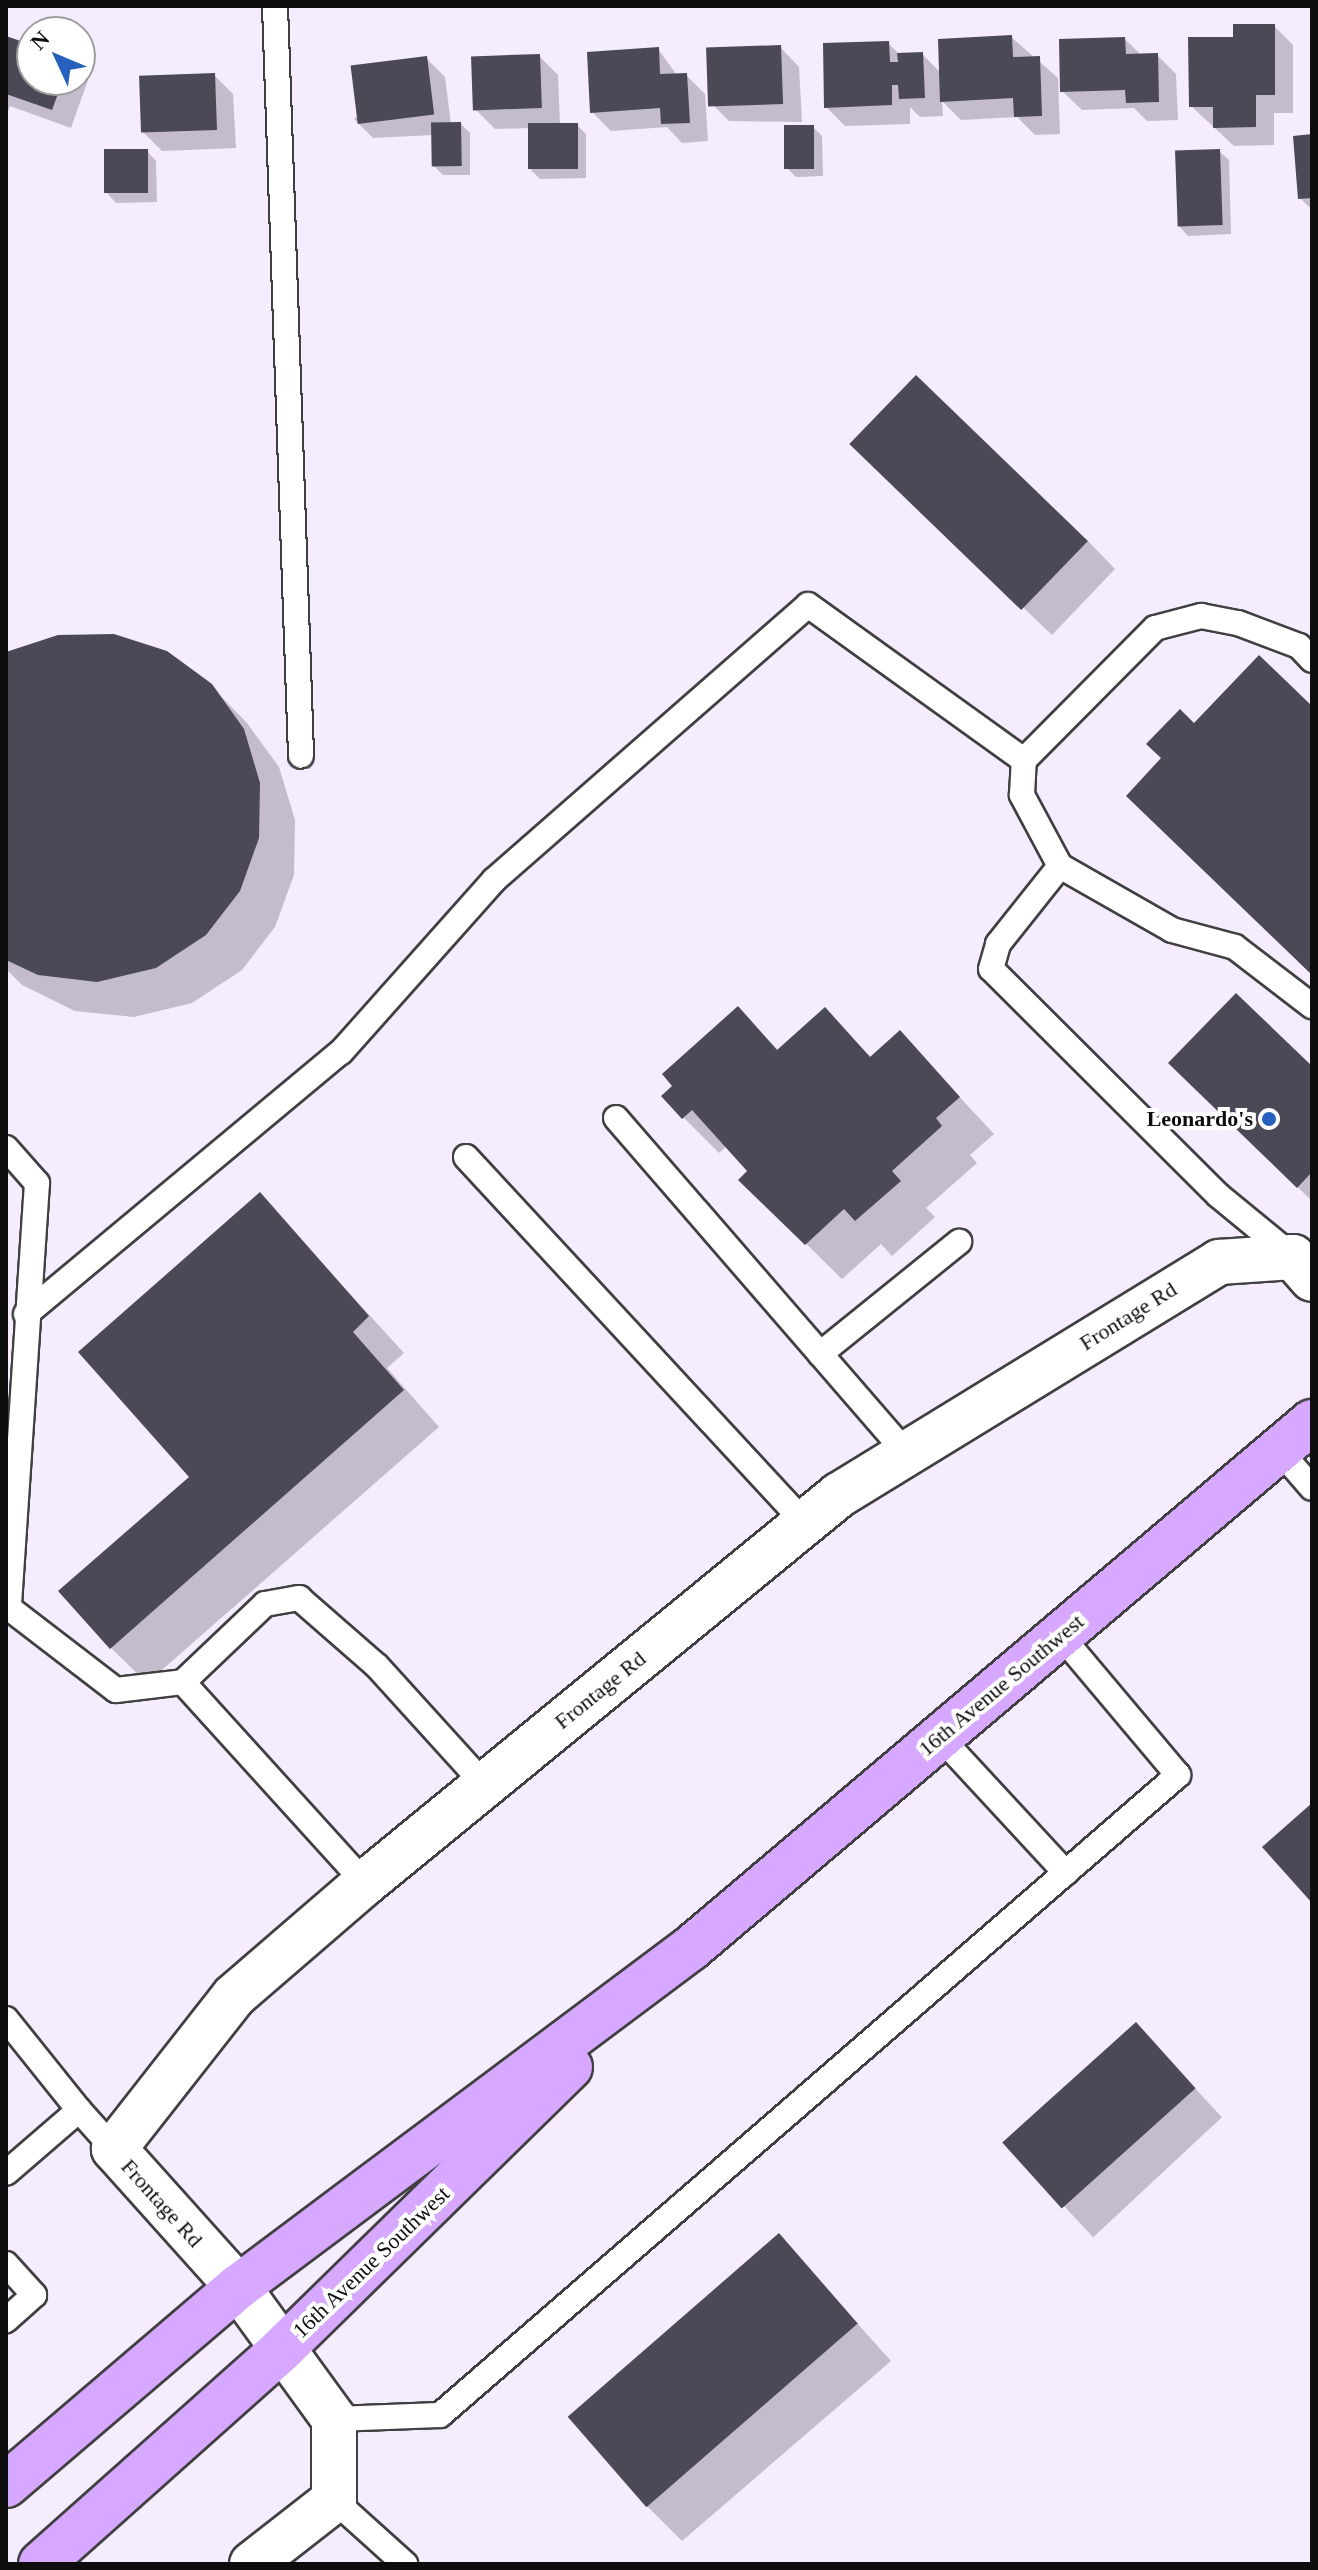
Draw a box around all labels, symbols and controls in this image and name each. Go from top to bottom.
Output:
north arrow [16,16,96,96]
text: N [25,26,54,55]
place label: Leonardo's [1147,1106,1253,1132]
marker: Leonardo's [1260,1110,1278,1128]
street label: Frontage Rd [1075,1276,1181,1356]
street label: 16th Avenue Southwest [913,1608,1089,1762]
street label: Frontage Rd [549,1645,651,1735]
street label: Frontage Rd [116,2154,208,2252]
street label: 16th Avenue Southwest [287,2180,455,2344]

